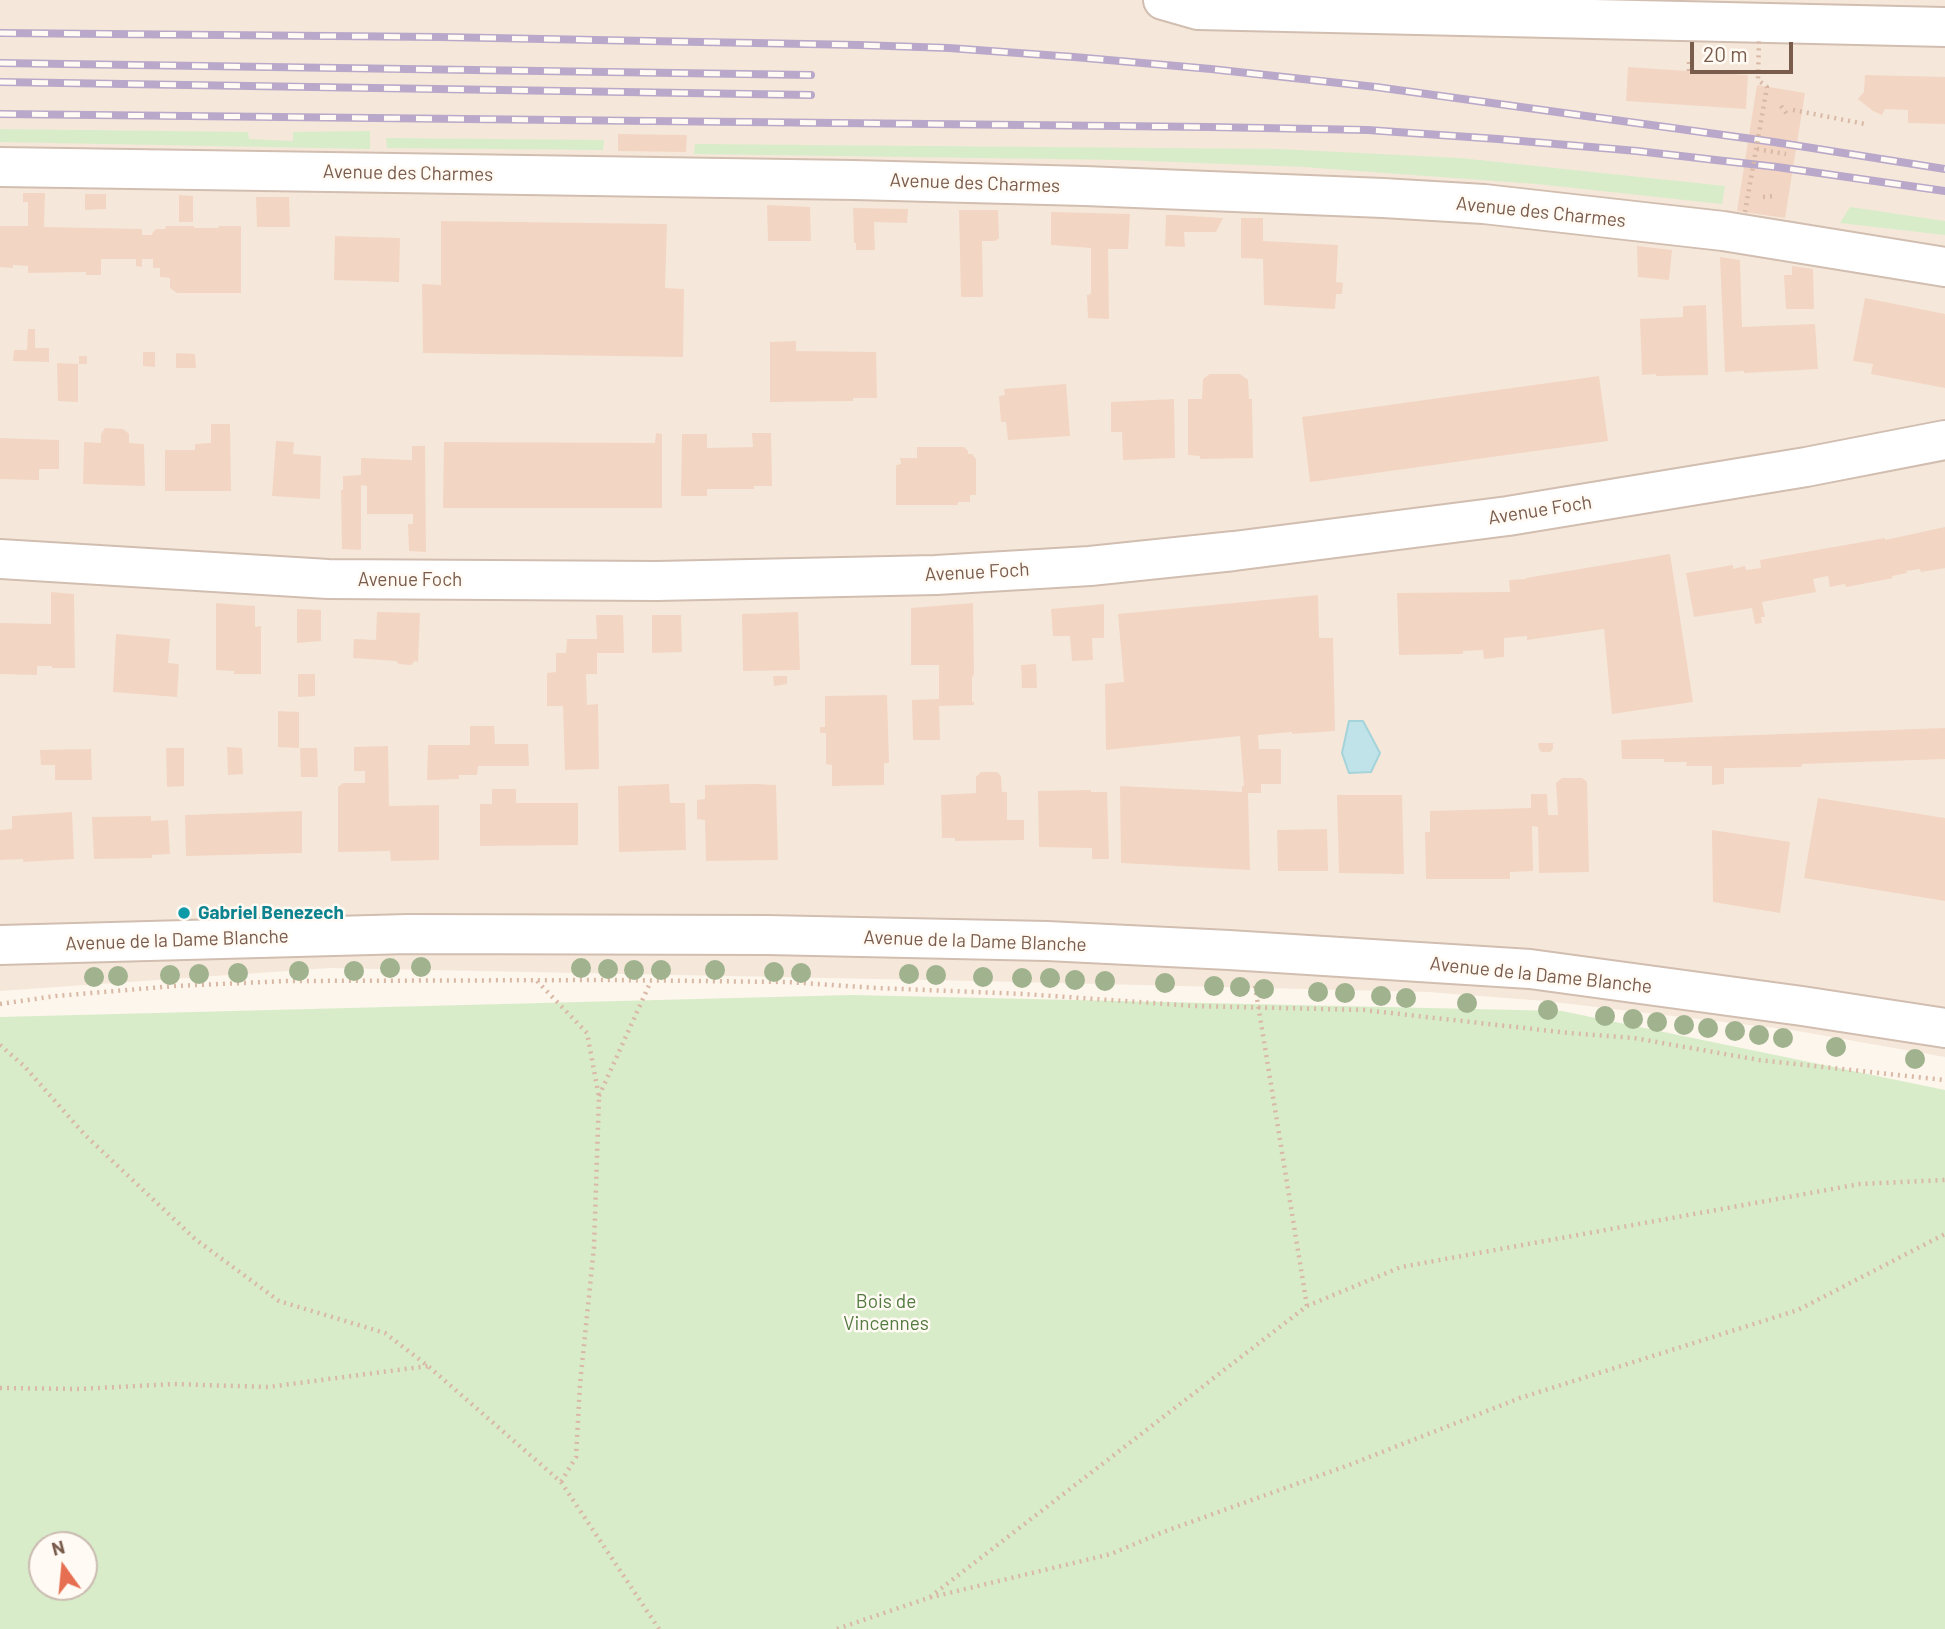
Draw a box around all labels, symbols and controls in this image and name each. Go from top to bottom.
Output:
scale bar [1693,28,1796,72]
text: 20 m [1703,41,1748,66]
street label: Avenue des Charmes [323,160,493,186]
street label: Avenue des Charmes [889,169,1061,197]
street label: Avenue des Charmes [1455,192,1627,232]
street label: Avenue Foch [1487,491,1593,529]
street label: Avenue Foch [924,558,1030,586]
street label: Avenue Foch [358,569,462,591]
place label: Gabriel Benezech [198,902,344,924]
marker: Gabriel Benezech [176,905,192,921]
street label: Avenue de la Dame Blanche [65,925,289,955]
street label: Avenue de la Dame Blanche [863,926,1087,956]
street label: Avenue de la Dame Blanche [1429,952,1653,998]
park label: Bois de Vincennes [843,1291,929,1335]
north arrow [28,1531,98,1601]
text: N [49,1534,67,1560]

